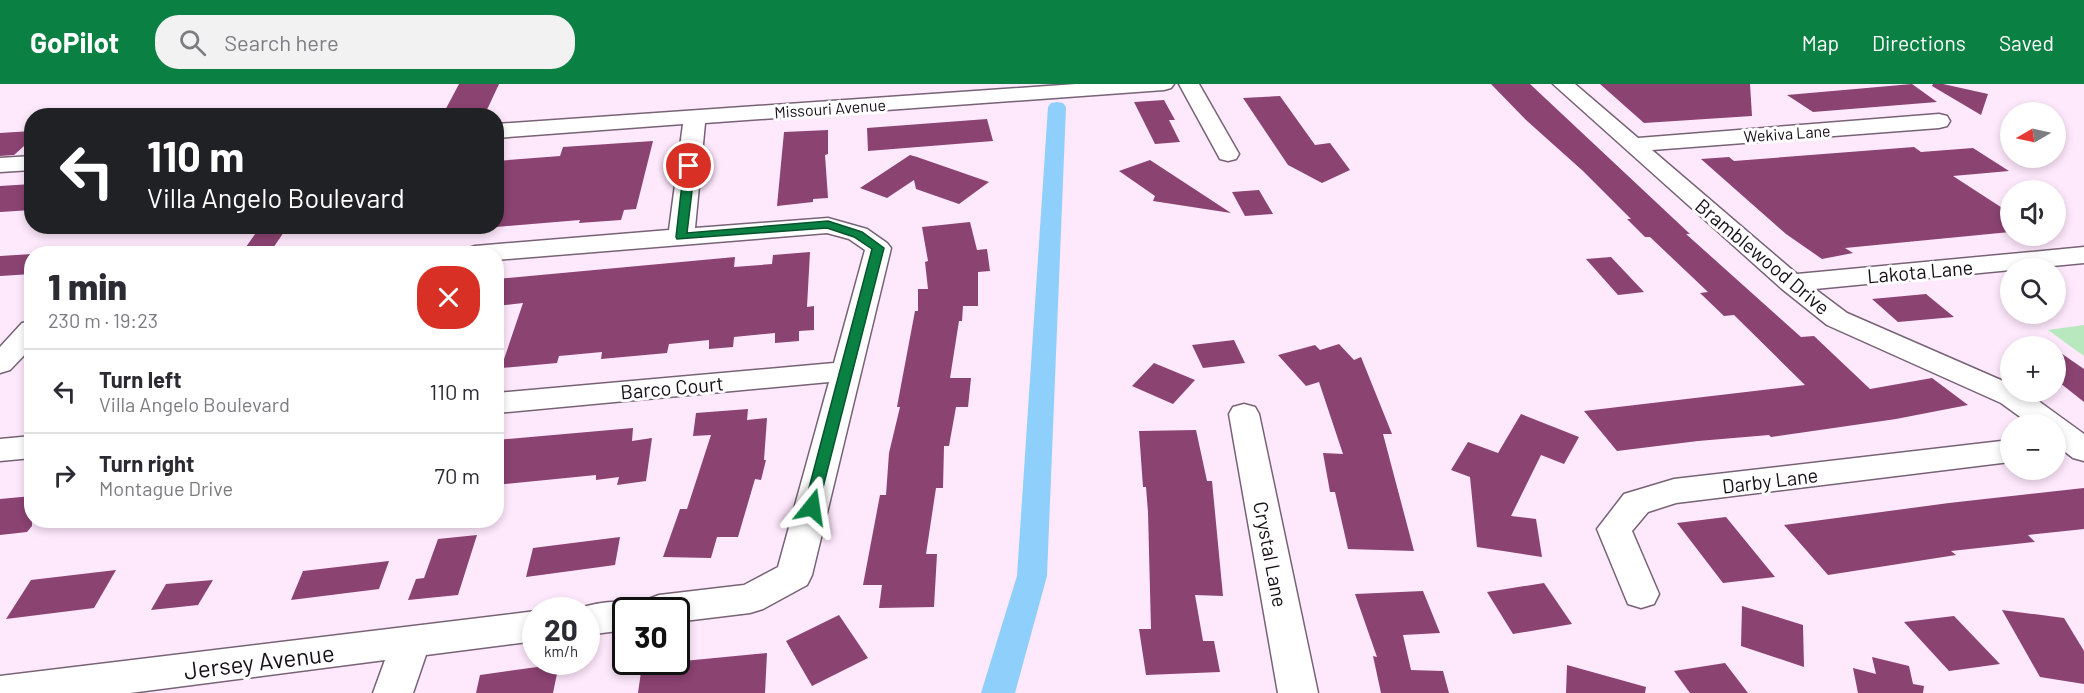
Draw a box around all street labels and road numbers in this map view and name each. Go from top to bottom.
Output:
street label: Missouri Avenue [774,95,886,121]
street label: Wekiva Lane [1743,120,1831,146]
street label: Bramblewood Drive [1691,193,1835,319]
street label: Lakota Lane [1866,254,1974,288]
street label: Barco Court [619,371,725,403]
street label: Darby Lane [1721,462,1819,498]
street label: Crystal Lane [1249,499,1293,609]
street label: Jersey Avenue [182,637,336,685]

